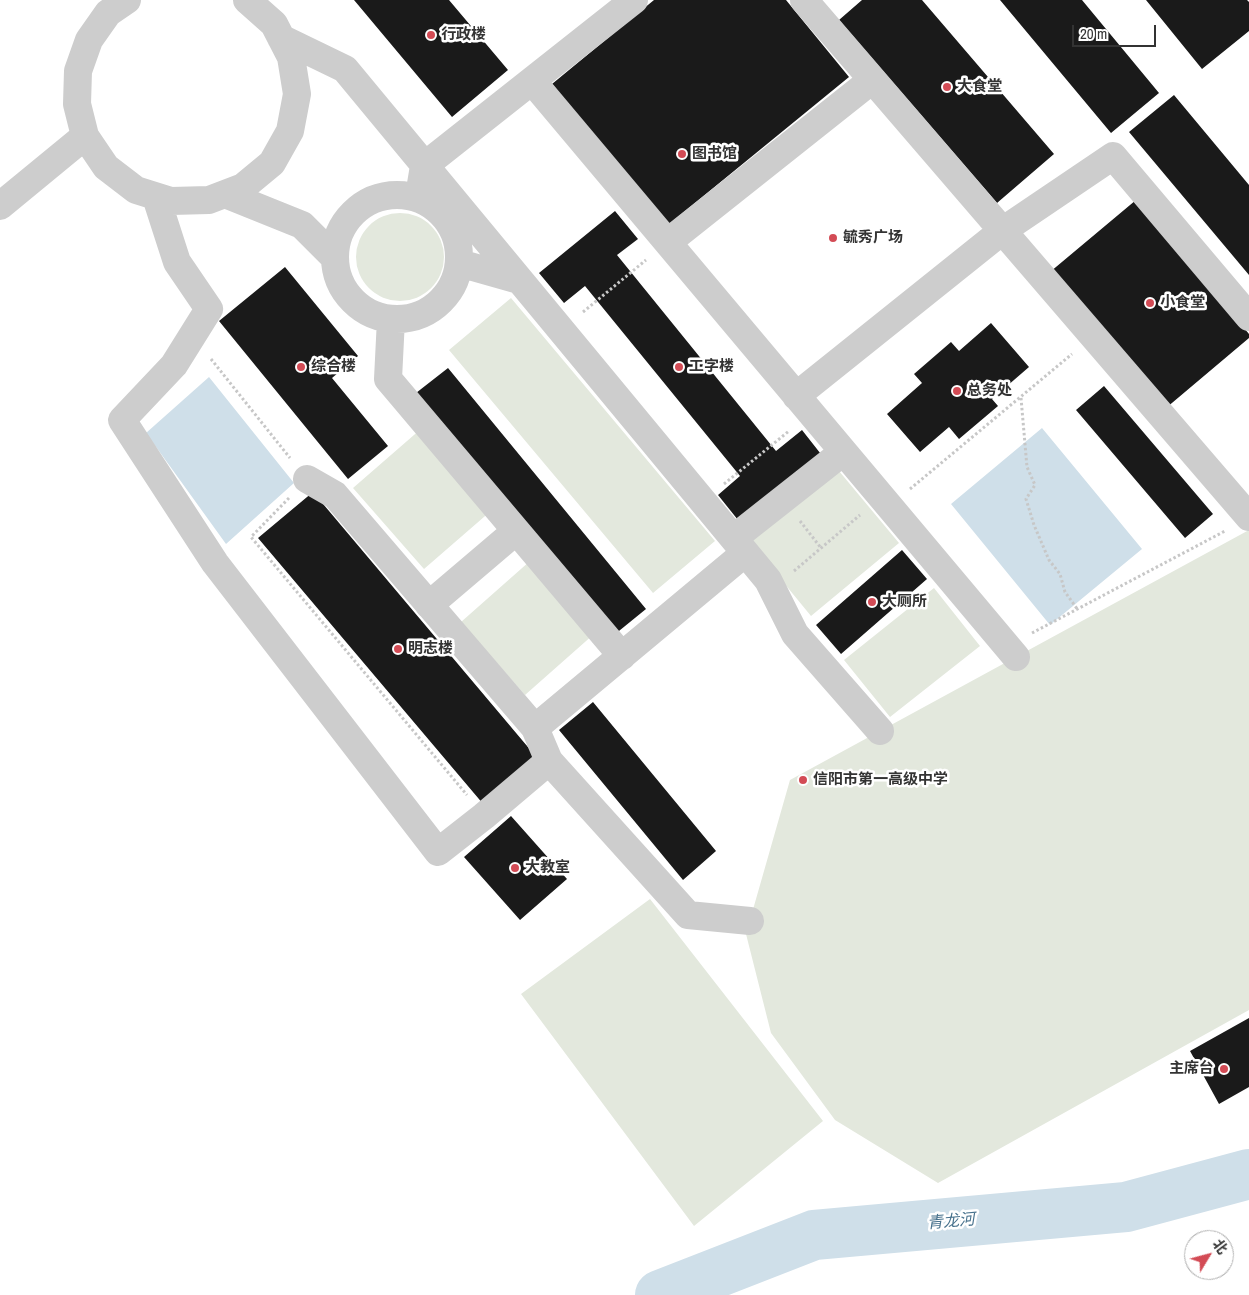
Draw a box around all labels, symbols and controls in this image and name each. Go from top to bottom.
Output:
scale bar [1074,15,1158,47]
text: 20 m [1080,23,1107,44]
place label: 行政楼 [441,26,486,44]
marker: 行政楼 [425,29,437,41]
place label: 大食堂 [957,78,1002,96]
marker: 大食堂 [941,81,953,93]
place label: 图书馆 [692,145,737,163]
marker: 图书馆 [676,148,688,160]
place label: 毓秀广场 [843,229,903,247]
marker: 毓秀广场 [827,232,839,244]
place label: 小食堂 [1160,294,1205,312]
marker: 小食堂 [1144,297,1156,309]
place label: 综合楼 [311,358,356,376]
place label: 工字楼 [689,358,734,376]
marker: 综合楼 [295,361,307,373]
marker: 工字楼 [673,361,685,373]
place label: 总务处 [967,382,1012,400]
marker: 总务处 [951,385,963,397]
place label: 大厕所 [882,593,927,611]
marker: 大厕所 [866,596,878,608]
place label: 明志楼 [408,640,453,658]
marker: 明志楼 [392,643,404,655]
place label: 信阳市第一高级中学 [813,771,948,789]
marker: 信阳市第一高级中学 [797,774,809,786]
place label: 大教室 [525,859,570,877]
marker: 大教室 [509,862,521,874]
place label: 主席台 [1169,1060,1214,1078]
marker: 主席台 [1218,1063,1230,1075]
water label: 青龙河 [926,1210,976,1234]
north arrow [1184,1230,1234,1280]
text: 北 [1209,1236,1232,1258]

